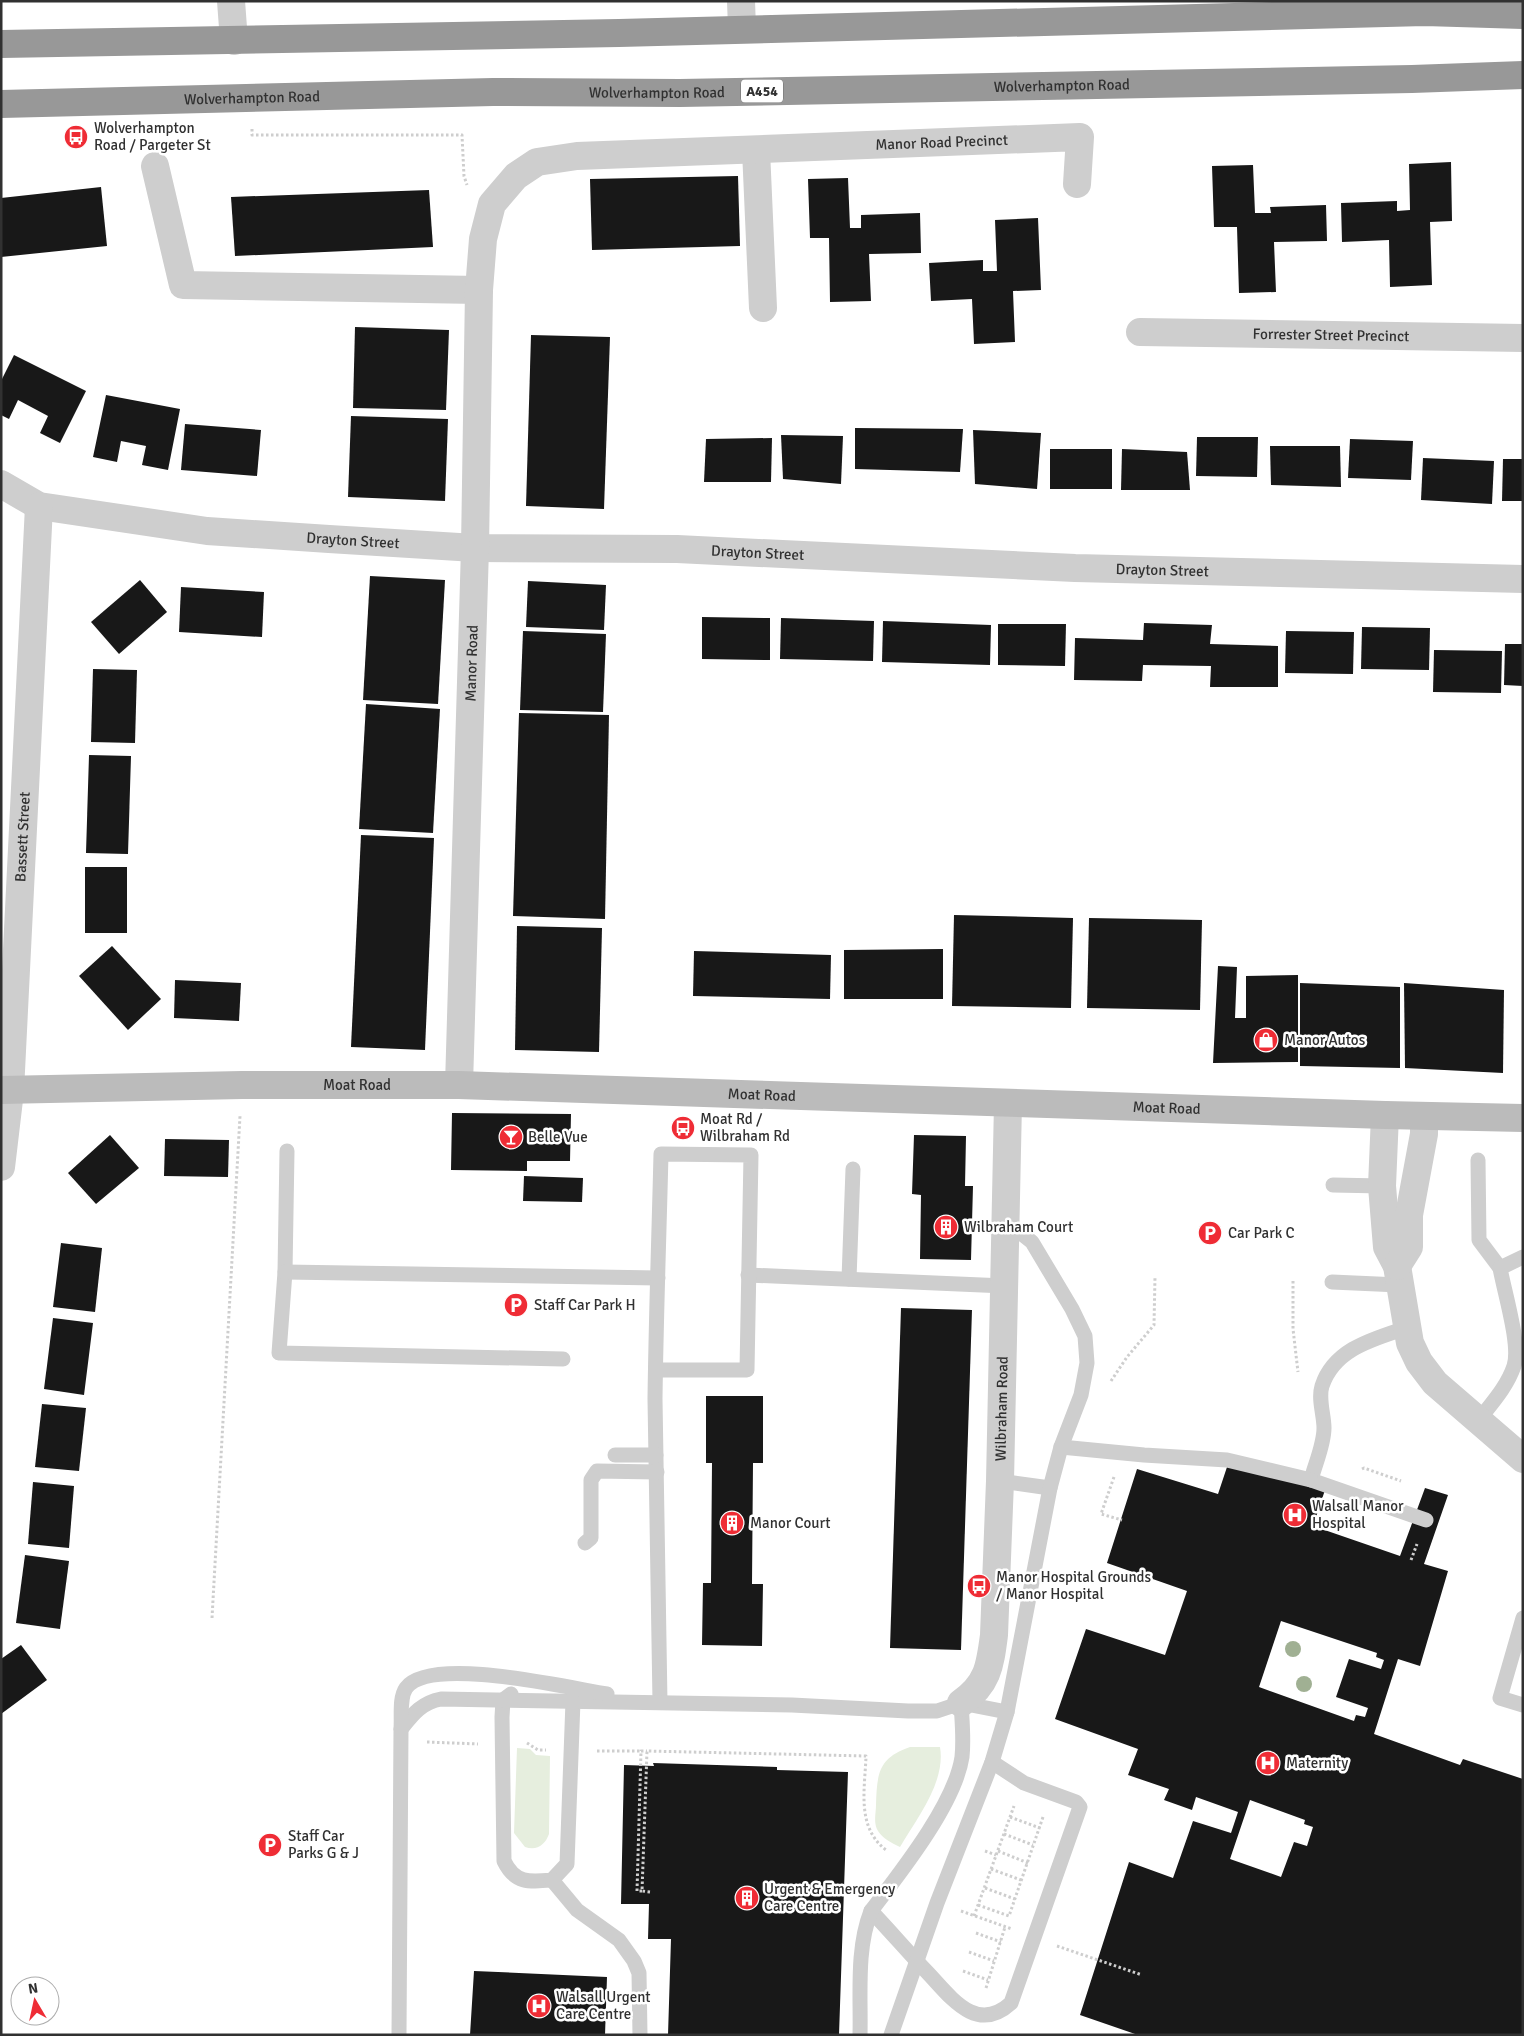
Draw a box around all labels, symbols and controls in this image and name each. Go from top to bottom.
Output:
street label: Wolverhampton Road [994,75,1130,96]
road number: A454 [741,80,783,102]
street label: Wolverhampton Road [589,83,725,102]
street label: Wolverhampton Road [184,87,320,109]
place label: Wolverhampton Road / Pargeter St [94,119,211,154]
bus stop icon: Wolverhampton Road / Pargeter St [63,124,89,150]
street label: Manor Road Precinct [875,131,1008,154]
street label: Forrester Street Precinct [1252,325,1410,345]
street label: Drayton Street [306,529,400,552]
street label: Drayton Street [711,542,805,564]
street label: Drayton Street [1115,560,1209,580]
street label: Manor Road [461,625,482,702]
street label: Bassett Street [11,791,34,882]
shop icon: Manor Autos [1253,1027,1279,1053]
place label: Manor Autos [1284,1031,1366,1049]
street label: Moat Road [323,1076,391,1094]
street label: Moat Road [727,1085,796,1105]
street label: Moat Road [1132,1098,1201,1118]
place label: Moat Rd / Wilbraham Rd [700,1110,790,1145]
bus stop icon: Moat Rd / Wilbraham Rd [670,1115,696,1141]
bar icon: Belle Vue [498,1124,524,1150]
place label: Belle Vue [528,1128,588,1146]
building icon: Wilbraham Court [933,1214,959,1240]
place label: Wilbraham Court [964,1218,1073,1236]
parking icon: Car Park C [1197,1220,1223,1246]
place label: Car Park C [1228,1224,1295,1242]
parking icon: Staff Car Park H [503,1292,529,1318]
place label: Staff Car Park H [534,1296,636,1314]
street label: Wilbraham Road [991,1356,1012,1462]
place label: Walsall Manor Hospital [1312,1497,1404,1532]
hospital icon: Walsall Manor Hospital [1282,1502,1308,1528]
building icon: Manor Court [719,1510,745,1536]
place label: Manor Court [750,1514,831,1532]
place label: Manor Hospital Grounds / Manor Hospital [996,1568,1152,1603]
bus stop icon: Manor Hospital Grounds / Manor Hospital [966,1573,992,1599]
hospital icon: Maternity [1255,1750,1281,1776]
place label: Maternity [1286,1754,1348,1772]
place label: Staff Car Parks G & J [288,1827,359,1862]
parking icon: Staff Car Parks G & J [257,1832,283,1858]
place label: Urgent & Emergency Care Centre [764,1880,895,1915]
building icon: Urgent & Emergency Care Centre [734,1885,760,1911]
north arrow [10,1976,60,2026]
text: N [27,1979,39,1998]
place label: Walsall Urgent Care Centre [556,1988,651,2023]
hospital icon: Walsall Urgent Care Centre [526,1993,552,2019]

